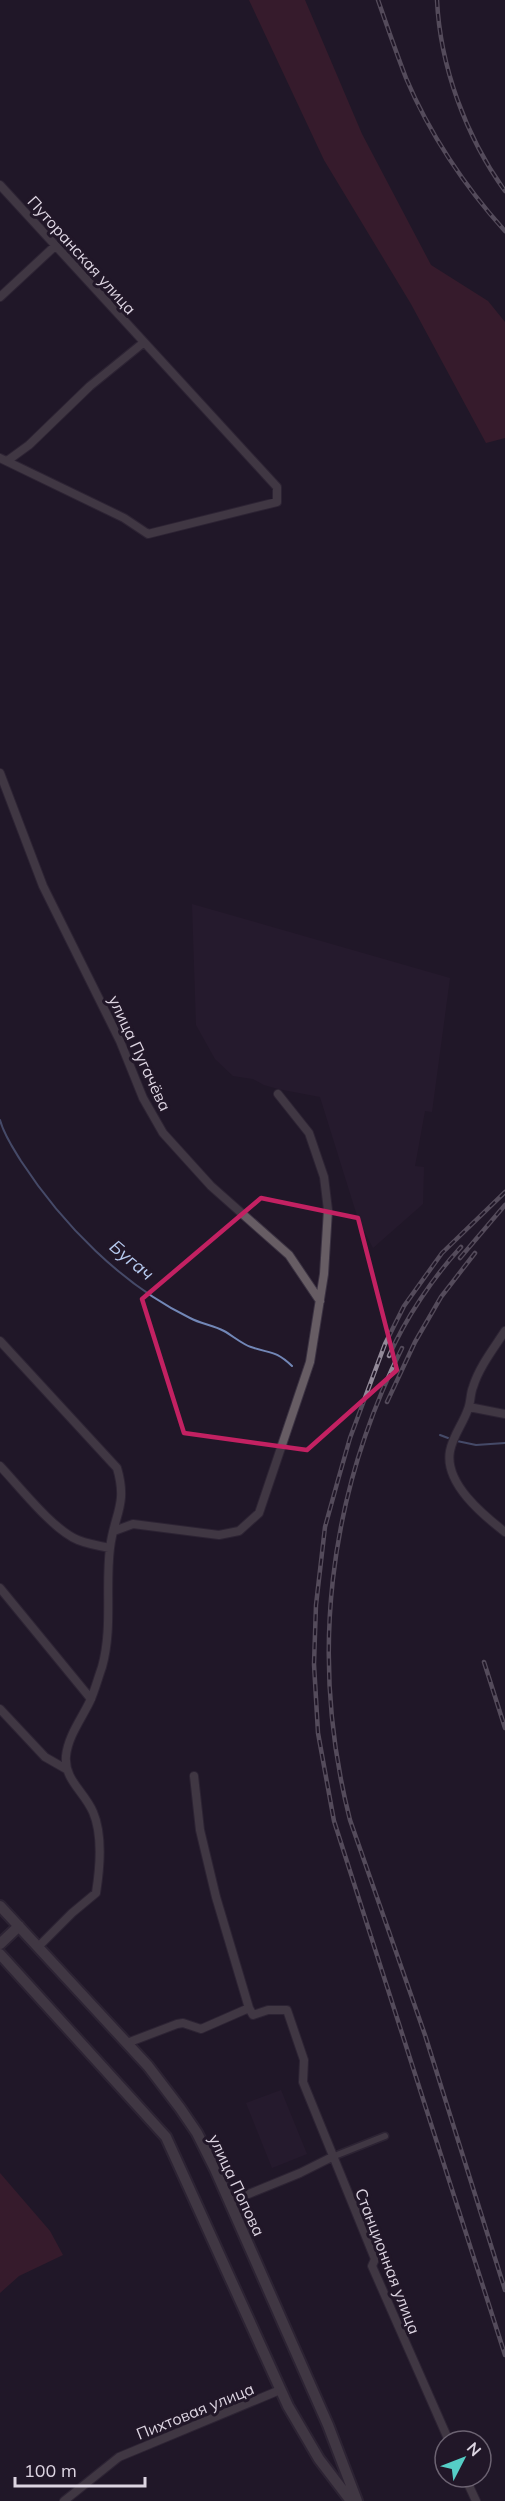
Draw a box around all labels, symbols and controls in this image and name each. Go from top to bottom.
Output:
street label: Путоранская улица [24,192,140,318]
street label: улица Пугачёва [104,992,176,1114]
water label: Бугач [105,1235,159,1285]
street label: улица Попова [205,2131,269,2239]
street label: Станционная улица [351,2185,425,2337]
street label: Пихтовая улица [133,2378,257,2444]
north arrow [433,2429,493,2489]
text: N [463,2438,486,2460]
scale bar [15,2450,146,2488]
text: 100 m [24,2459,77,2482]

